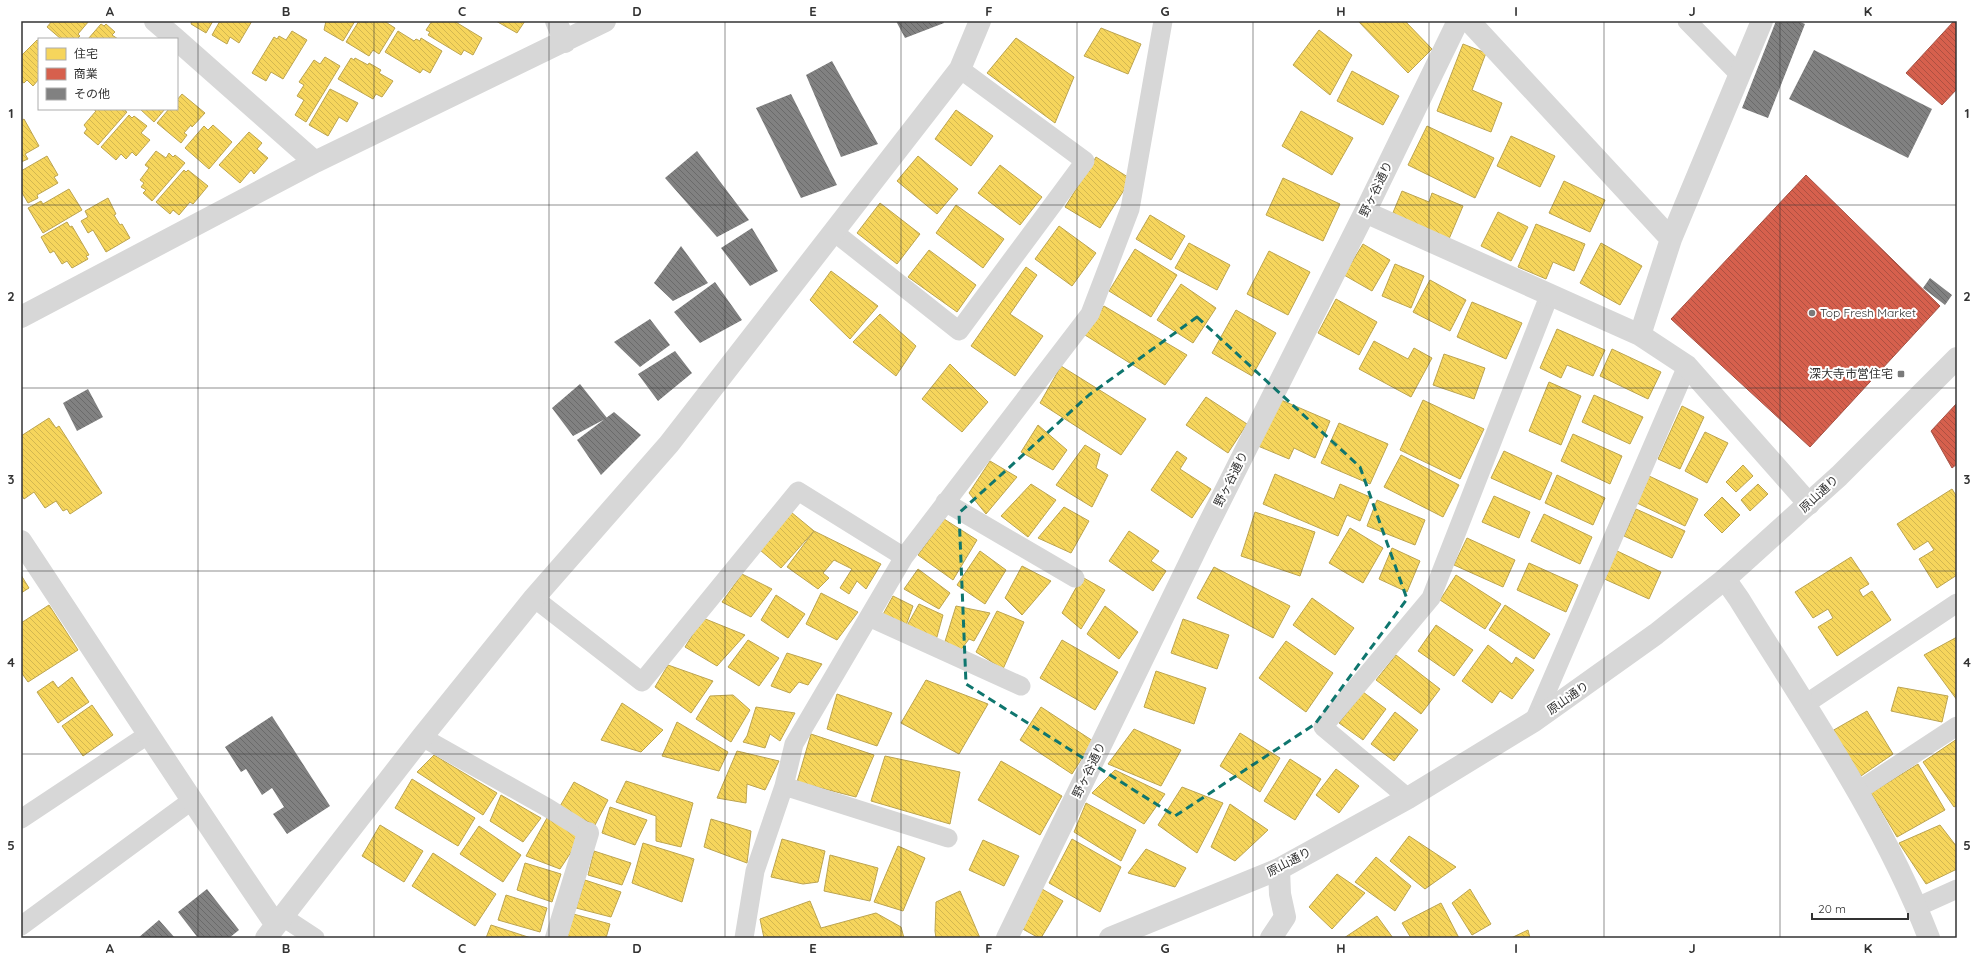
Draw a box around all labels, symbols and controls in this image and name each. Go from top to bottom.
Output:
text: A [106,3,115,19]
text: B [282,3,290,19]
text: C [458,3,466,19]
text: D [632,3,642,19]
text: E [809,3,817,19]
text: F [985,3,993,19]
text: G [1160,3,1170,19]
text: H [1336,3,1346,19]
text: I [1514,3,1518,19]
text: J [1688,3,1696,19]
text: K [1864,3,1873,19]
legend [38,38,178,110]
text: 住宅 [74,46,98,61]
text: 商業 [74,66,98,81]
text: その他 [74,86,110,101]
text: 1 [8,105,14,121]
text: 1 [1964,105,1970,121]
street label: 野ヶ谷通り [1356,159,1395,219]
text: 2 [7,288,15,304]
text: 2 [1963,288,1971,304]
place label: Top Fresh Market [1820,305,1916,320]
marker: Top Fresh Market [1807,308,1817,318]
place label: 深大寺市営住宅 [1809,366,1893,381]
marker: 深大寺市営住宅 [1896,369,1906,379]
street label: 野ヶ谷通り [1210,449,1251,509]
text: 3 [8,471,15,487]
text: 3 [1964,471,1971,487]
street label: 原山通り [1796,472,1841,515]
text: 4 [7,654,15,670]
text: 4 [1963,654,1971,670]
street label: 原山通り [1544,678,1592,718]
street label: 野ヶ谷通り [1069,740,1108,800]
text: 5 [7,837,15,853]
text: 5 [1963,837,1971,853]
street label: 原山通り [1264,844,1314,879]
scale bar [1812,895,1908,921]
text: 20 m [1818,901,1846,916]
text: A [106,940,115,956]
text: B [282,940,290,956]
text: C [458,940,466,956]
text: D [632,940,642,956]
text: E [809,940,817,956]
text: F [985,940,993,956]
text: G [1160,940,1170,956]
text: H [1336,940,1346,956]
text: I [1514,940,1518,956]
text: J [1688,940,1696,956]
text: K [1864,940,1873,956]

